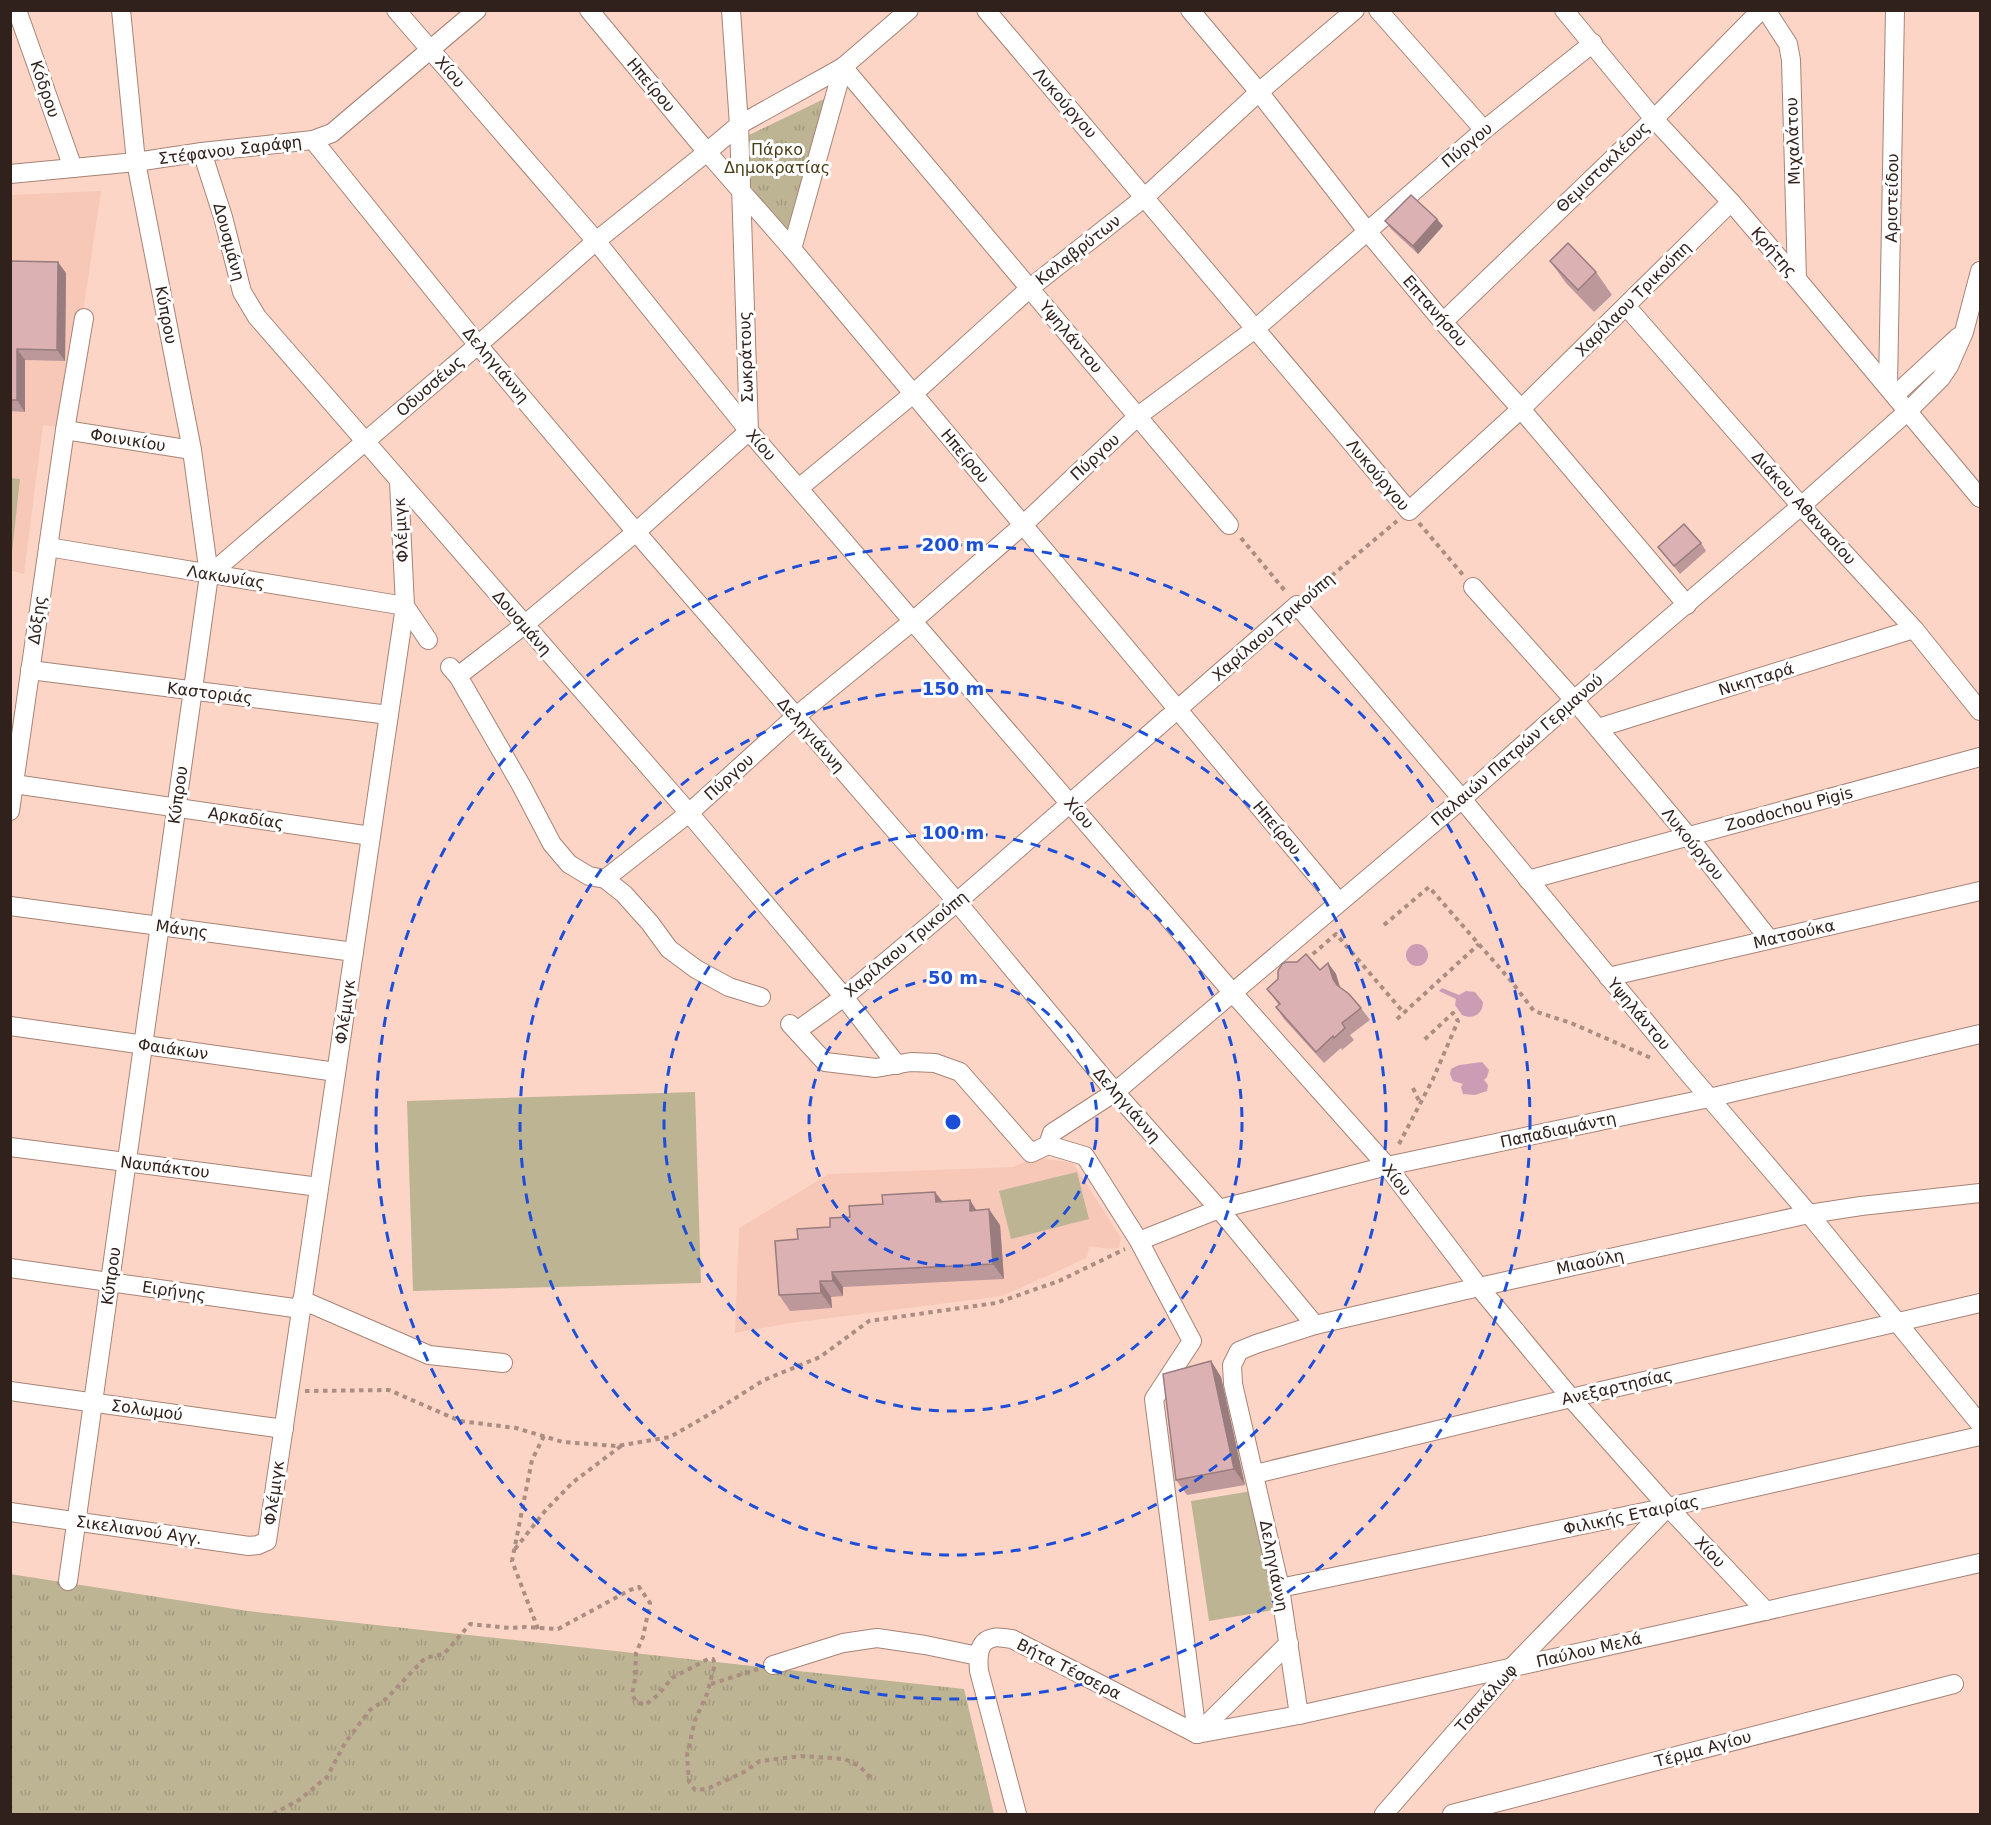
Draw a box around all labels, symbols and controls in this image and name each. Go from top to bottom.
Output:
street label: Χίου [431,52,469,92]
street label: Ηπείρου [623,54,679,116]
street label: Κόδρου [26,58,64,120]
street label: Λυκούργου [1029,64,1101,142]
street label: Μιχαλάτου [1782,97,1804,185]
street label: Πύργου [1438,118,1496,172]
street label: Θεμιστοκλέους [1552,118,1654,216]
street label: Στέφανου Σαράφη [157,132,303,168]
park label: Πάρκο Δημοκρατίας [724,140,830,177]
street label: Αριστείδου [1882,153,1902,243]
street label: Δουσμάνη [209,201,249,283]
street label: Καλαβρύτων [1032,211,1124,289]
street label: Κρήτης [1747,223,1801,281]
street label: Χαρίλαου Τρικούπη [1572,238,1694,360]
street label: Επτανήσου [1399,271,1471,351]
street label: Κύπρου [151,284,181,346]
street label: Υψηλάντου [1035,296,1107,377]
street label: Σωκράτους [735,311,757,403]
street label: Δεληγιάννη [459,323,533,407]
street label: Οδυσσέως [392,351,468,421]
street label: Φοινικίου [89,425,167,455]
street label: Χίου [742,425,780,465]
street label: Ηπείρου [937,425,993,487]
street label: Πύργου [1067,430,1123,484]
street label: Λυκούργου [1343,435,1413,515]
street label: Διάκου Αθανασίου [1748,447,1860,569]
street label: Φλέμιγκ [390,496,412,563]
text: 200 m [922,534,984,555]
street label: Λακωνίας [186,561,266,593]
street label: Χαρίλαου Τρικούπη [1208,569,1338,685]
street label: Δουσμάνη [489,587,555,659]
street label: Δόξης [24,594,50,646]
street label: Νικηταρά [1716,659,1796,699]
street label: Παλαιών Πατρών Γερμανού [1427,670,1607,830]
street label: Καστοριάς [166,678,254,708]
text: 150 m [922,678,984,699]
street label: Δεληγιάννη [773,694,849,776]
street label: Πύργου [700,750,758,804]
street label: Κύπρου [165,765,191,825]
street label: Zoodochou Pigis [1723,783,1855,835]
street label: Χίου [1060,793,1098,833]
street label: Ηπείρου [1249,797,1305,859]
street label: Αρκαδίας [207,803,285,833]
street label: Λυκούργου [1658,804,1728,884]
text: 100 m [922,822,984,843]
street label: Χαρίλαου Τρικούπη [841,887,971,1001]
street label: Ματσούκα [1751,915,1837,953]
street label: Μάνης [155,916,209,942]
text: 50 m [928,967,978,988]
street label: Υψηλάντου [1603,973,1675,1054]
street label: Φλέμιγκ [331,978,359,1046]
street label: Φαιάκων [137,1035,209,1063]
street label: Δεληγιάννη [1089,1064,1165,1146]
street label: Παπαδιαμάντη [1498,1108,1618,1152]
centre of rings [943,1112,963,1132]
street label: Ναυπάκτου [119,1152,211,1182]
street label: Χίου [1379,1160,1415,1200]
street label: Κύπρου [98,1246,124,1306]
street label: Μιαούλη [1555,1246,1625,1278]
street label: Ειρήνης [141,1277,207,1305]
street label: Ανεξαρτησίας [1560,1365,1674,1409]
street label: Σολωμού [110,1396,184,1424]
street label: Φλέμιγκ [260,1459,288,1527]
street label: Φιλικής Εταιρίας [1561,1491,1701,1539]
street label: Σικελιανού Αγγ. [75,1512,203,1548]
street label: Δεληγιάννη [1256,1519,1292,1613]
street label: Χίου [1691,1533,1729,1571]
street label: Παύλου Μελά [1534,1629,1644,1671]
street label: Βήτα Τέσσερα [1014,1635,1124,1703]
street label: Τσακάλωφ [1451,1660,1521,1737]
street label: Τέρμα Αγίου [1652,1727,1753,1771]

